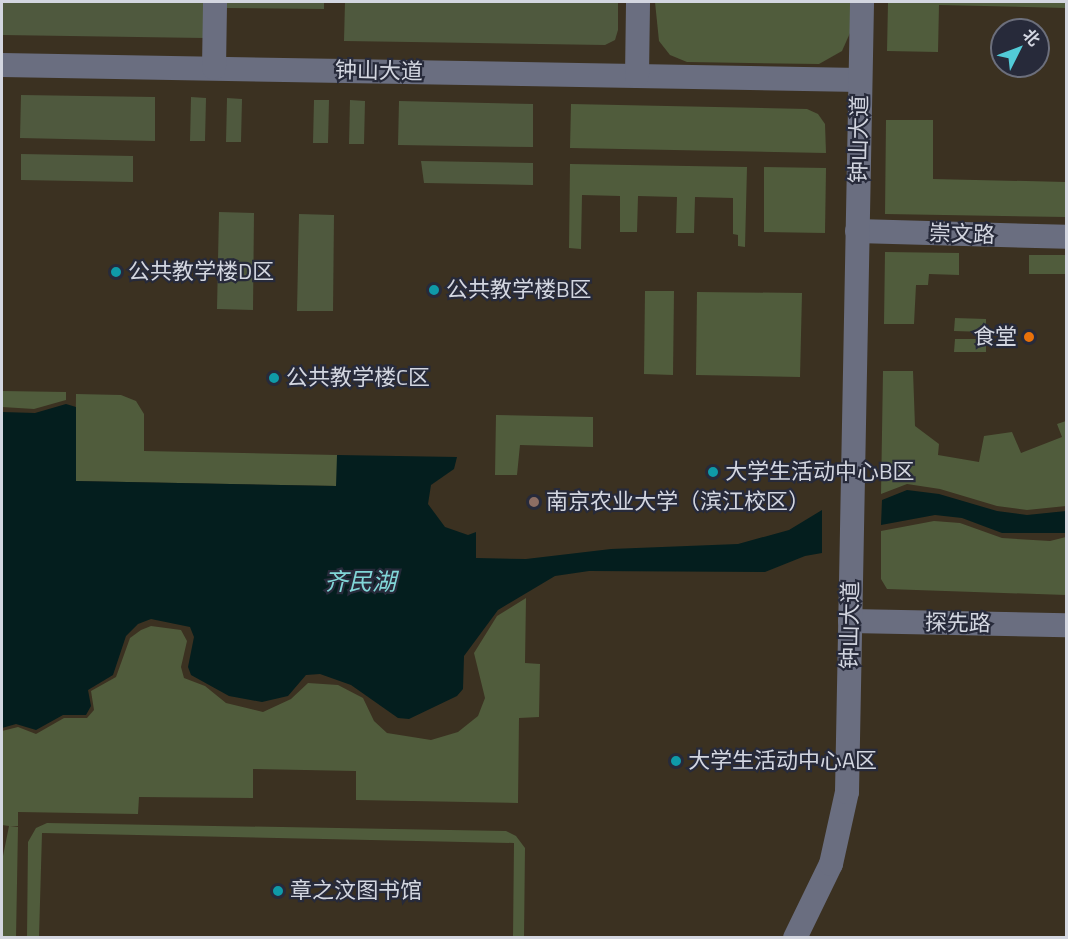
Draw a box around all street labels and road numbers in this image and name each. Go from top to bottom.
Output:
street label: 钟山大道 [335,57,423,85]
street label: 钟山大道 [845,95,873,183]
street label: 崇文路 [929,220,995,248]
street label: 钟山大道 [836,581,864,669]
street label: 探先路 [925,609,991,637]

